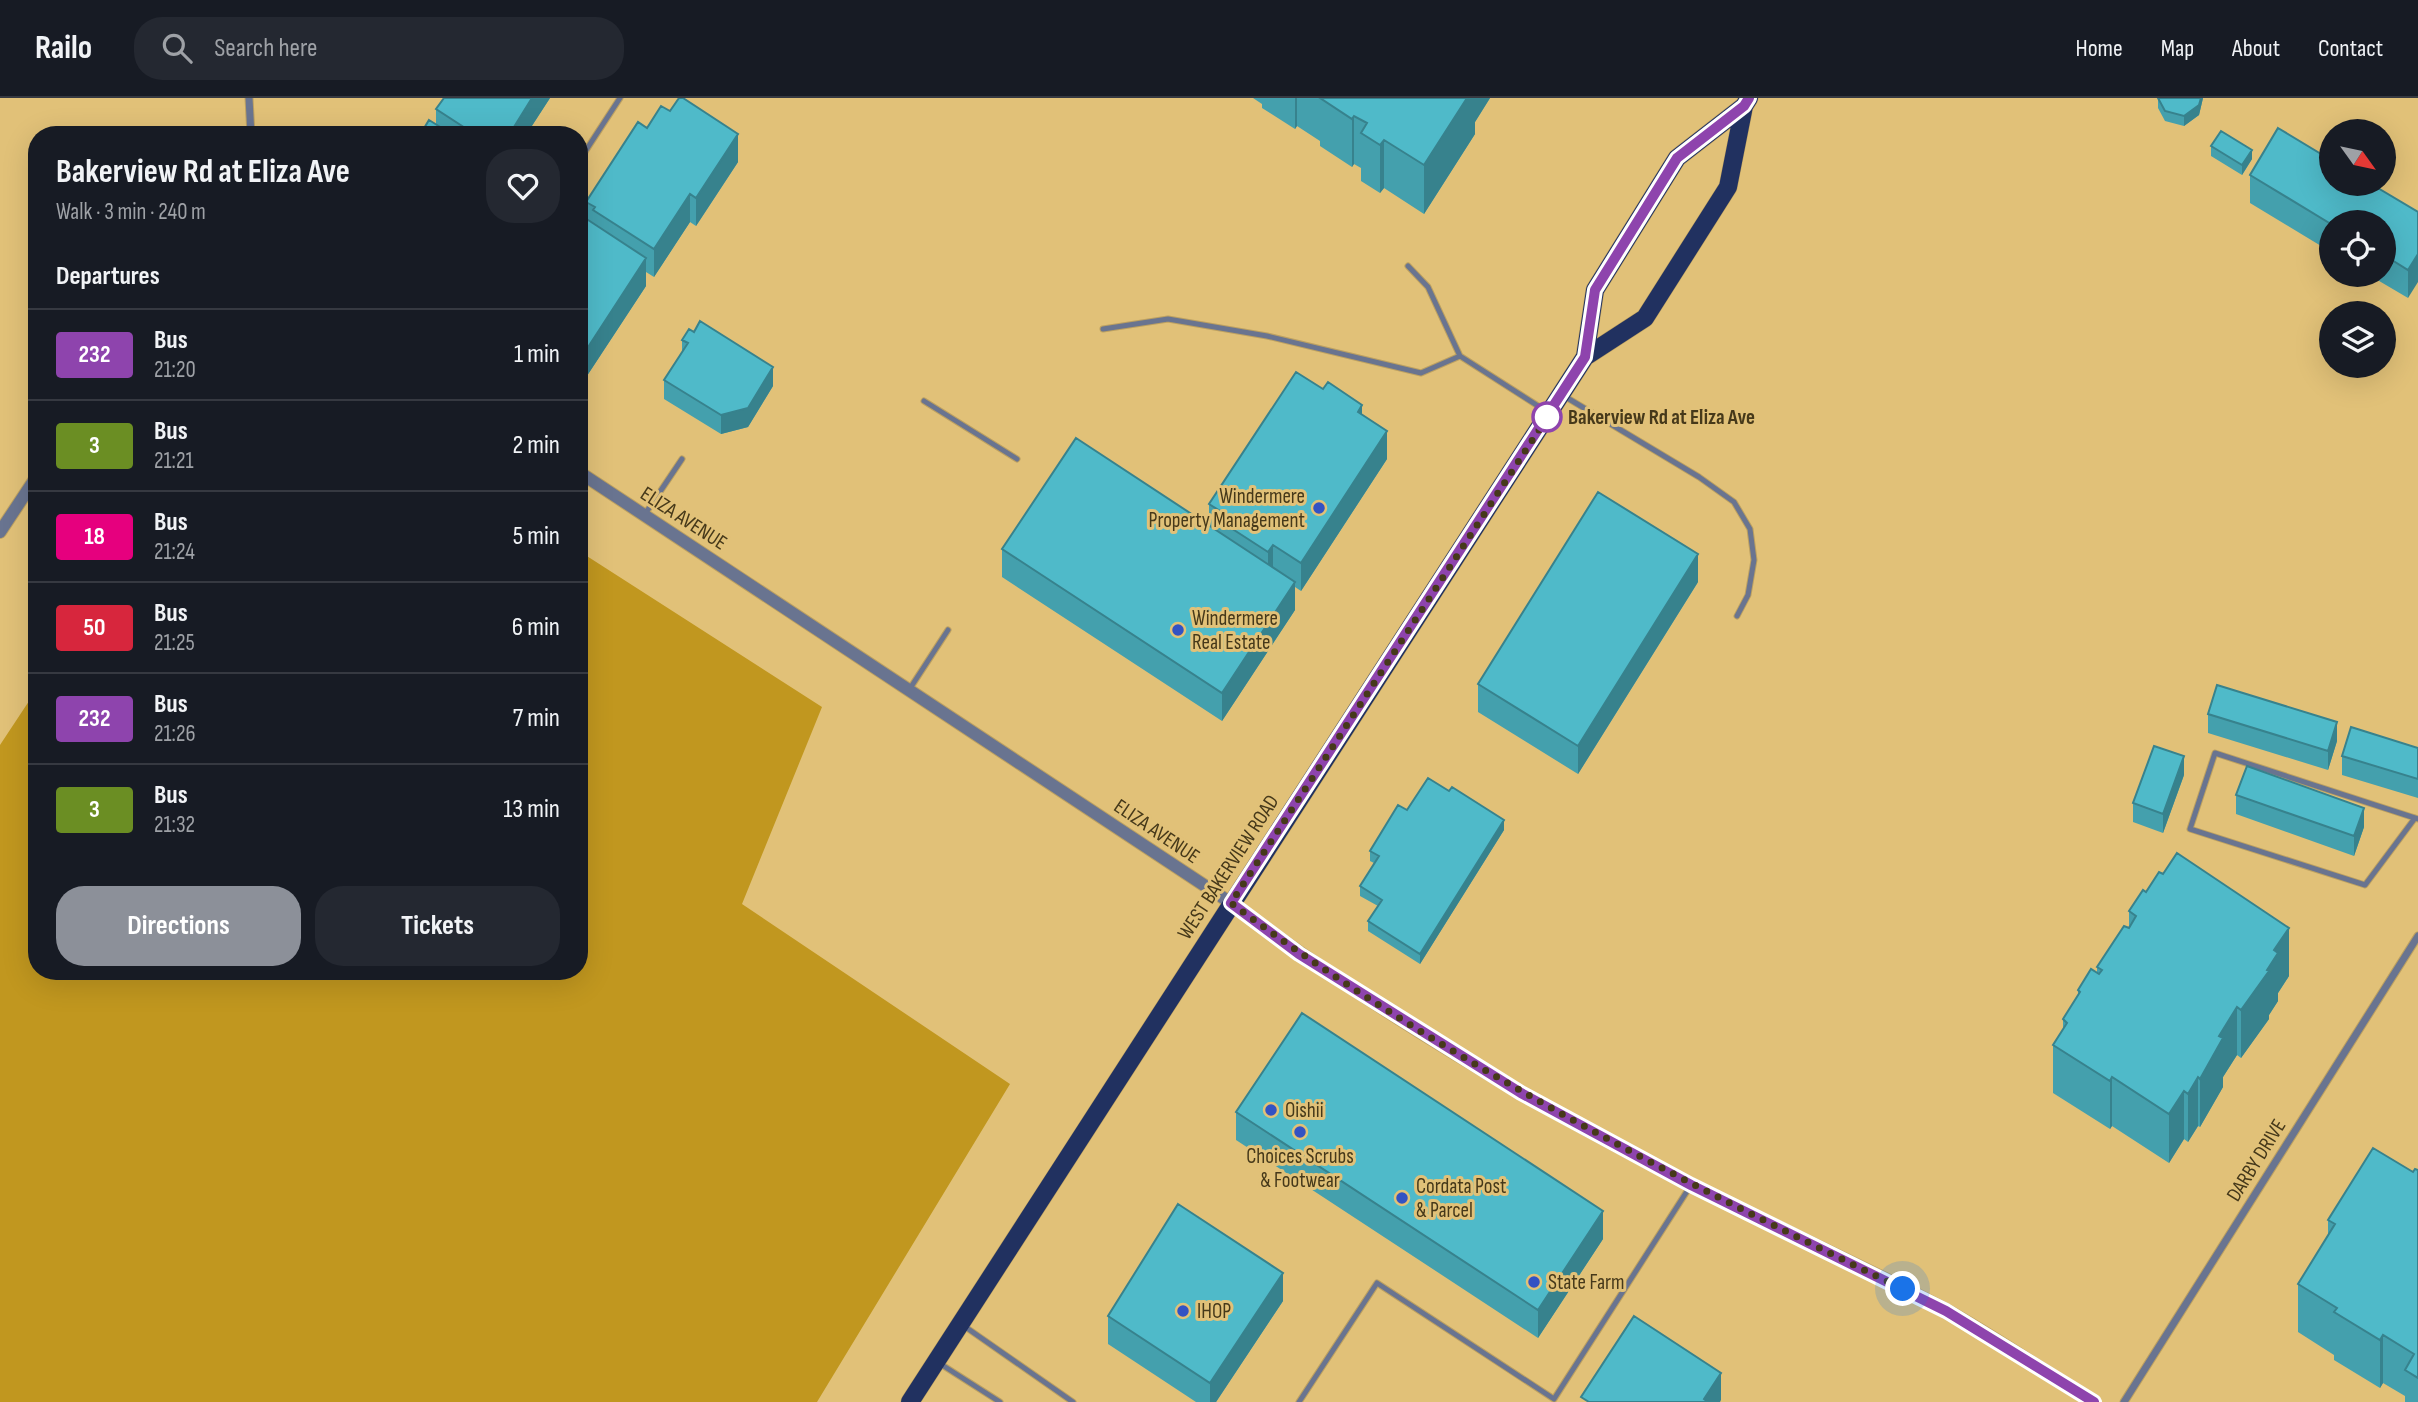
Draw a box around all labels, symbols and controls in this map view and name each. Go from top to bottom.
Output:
search box [134,17,624,80]
text: Railo [35,28,92,68]
icon: search [158,29,196,67]
text: Search here [214,33,318,64]
text: Home [2075,34,2123,63]
text: Map [2161,34,2194,63]
text: About [2232,34,2280,63]
text: Contact [2318,34,2383,63]
north arrow [2319,119,2396,196]
map controls [2319,119,2396,378]
button: heart [486,149,560,223]
text: Bakerview Rd at Eliza Ave [56,152,350,192]
text: Walk · 3 min · 240 m [56,198,206,226]
button: locate [2319,210,2396,287]
text: Departures [56,261,160,292]
button: layers [2319,301,2396,378]
text: Bus [154,325,188,356]
text: 1 min [514,339,560,370]
text: 232 [79,340,110,369]
text: 21:20 [154,356,196,384]
marker: Bakerview Rd at Eliza Ave [1532,402,1562,432]
place label: Bakerview Rd at Eliza Ave [1568,405,1755,430]
text: Bus [154,416,188,447]
text: 2 min [512,430,560,461]
text: 3 [89,431,100,460]
text: 21:21 [154,447,194,475]
street label: ELIZA AVENUE [636,481,732,556]
place label: Windermere Property Management [1149,484,1305,533]
marker: Windermere Property Management [1311,500,1327,516]
text: Bus [154,507,188,538]
text: 5 min [513,521,560,552]
text: 18 [84,522,105,551]
text: 21:24 [154,538,195,566]
text: Bus [154,598,188,629]
place label: Windermere Real Estate [1192,606,1278,655]
text: 6 min [512,612,560,643]
text: 50 [84,613,105,642]
marker: Windermere Real Estate [1170,622,1186,638]
text: 21:25 [154,629,195,657]
text: Bus [154,689,188,720]
text: 7 min [513,703,560,734]
text: 232 [79,704,110,733]
text: 21:26 [154,720,196,748]
text: Bus [154,780,188,811]
street label: WEST BAKERVIEW ROAD [1172,790,1284,944]
text: 13 min [503,794,560,825]
street label: ELIZA AVENUE [1109,794,1204,869]
text: 3 [89,795,100,824]
text: 21:32 [154,811,195,839]
button: Directions [56,886,301,966]
button: Tickets [315,886,560,966]
place label: Oishii [1285,1098,1324,1123]
marker: Oishii [1263,1102,1279,1118]
street label: DARBY DRIVE [2221,1114,2291,1206]
marker: Choices Scrubs & Footwear [1292,1124,1308,1140]
place label: Choices Scrubs & Footwear [1246,1144,1354,1193]
place label: Cordata Post & Parcel [1416,1174,1507,1223]
marker: Cordata Post & Parcel [1394,1190,1410,1206]
place label: State Farm [1548,1270,1625,1295]
your location [1885,1271,1920,1306]
marker: State Farm [1526,1274,1542,1290]
place label: IHOP [1197,1299,1231,1324]
marker: IHOP [1175,1303,1191,1319]

